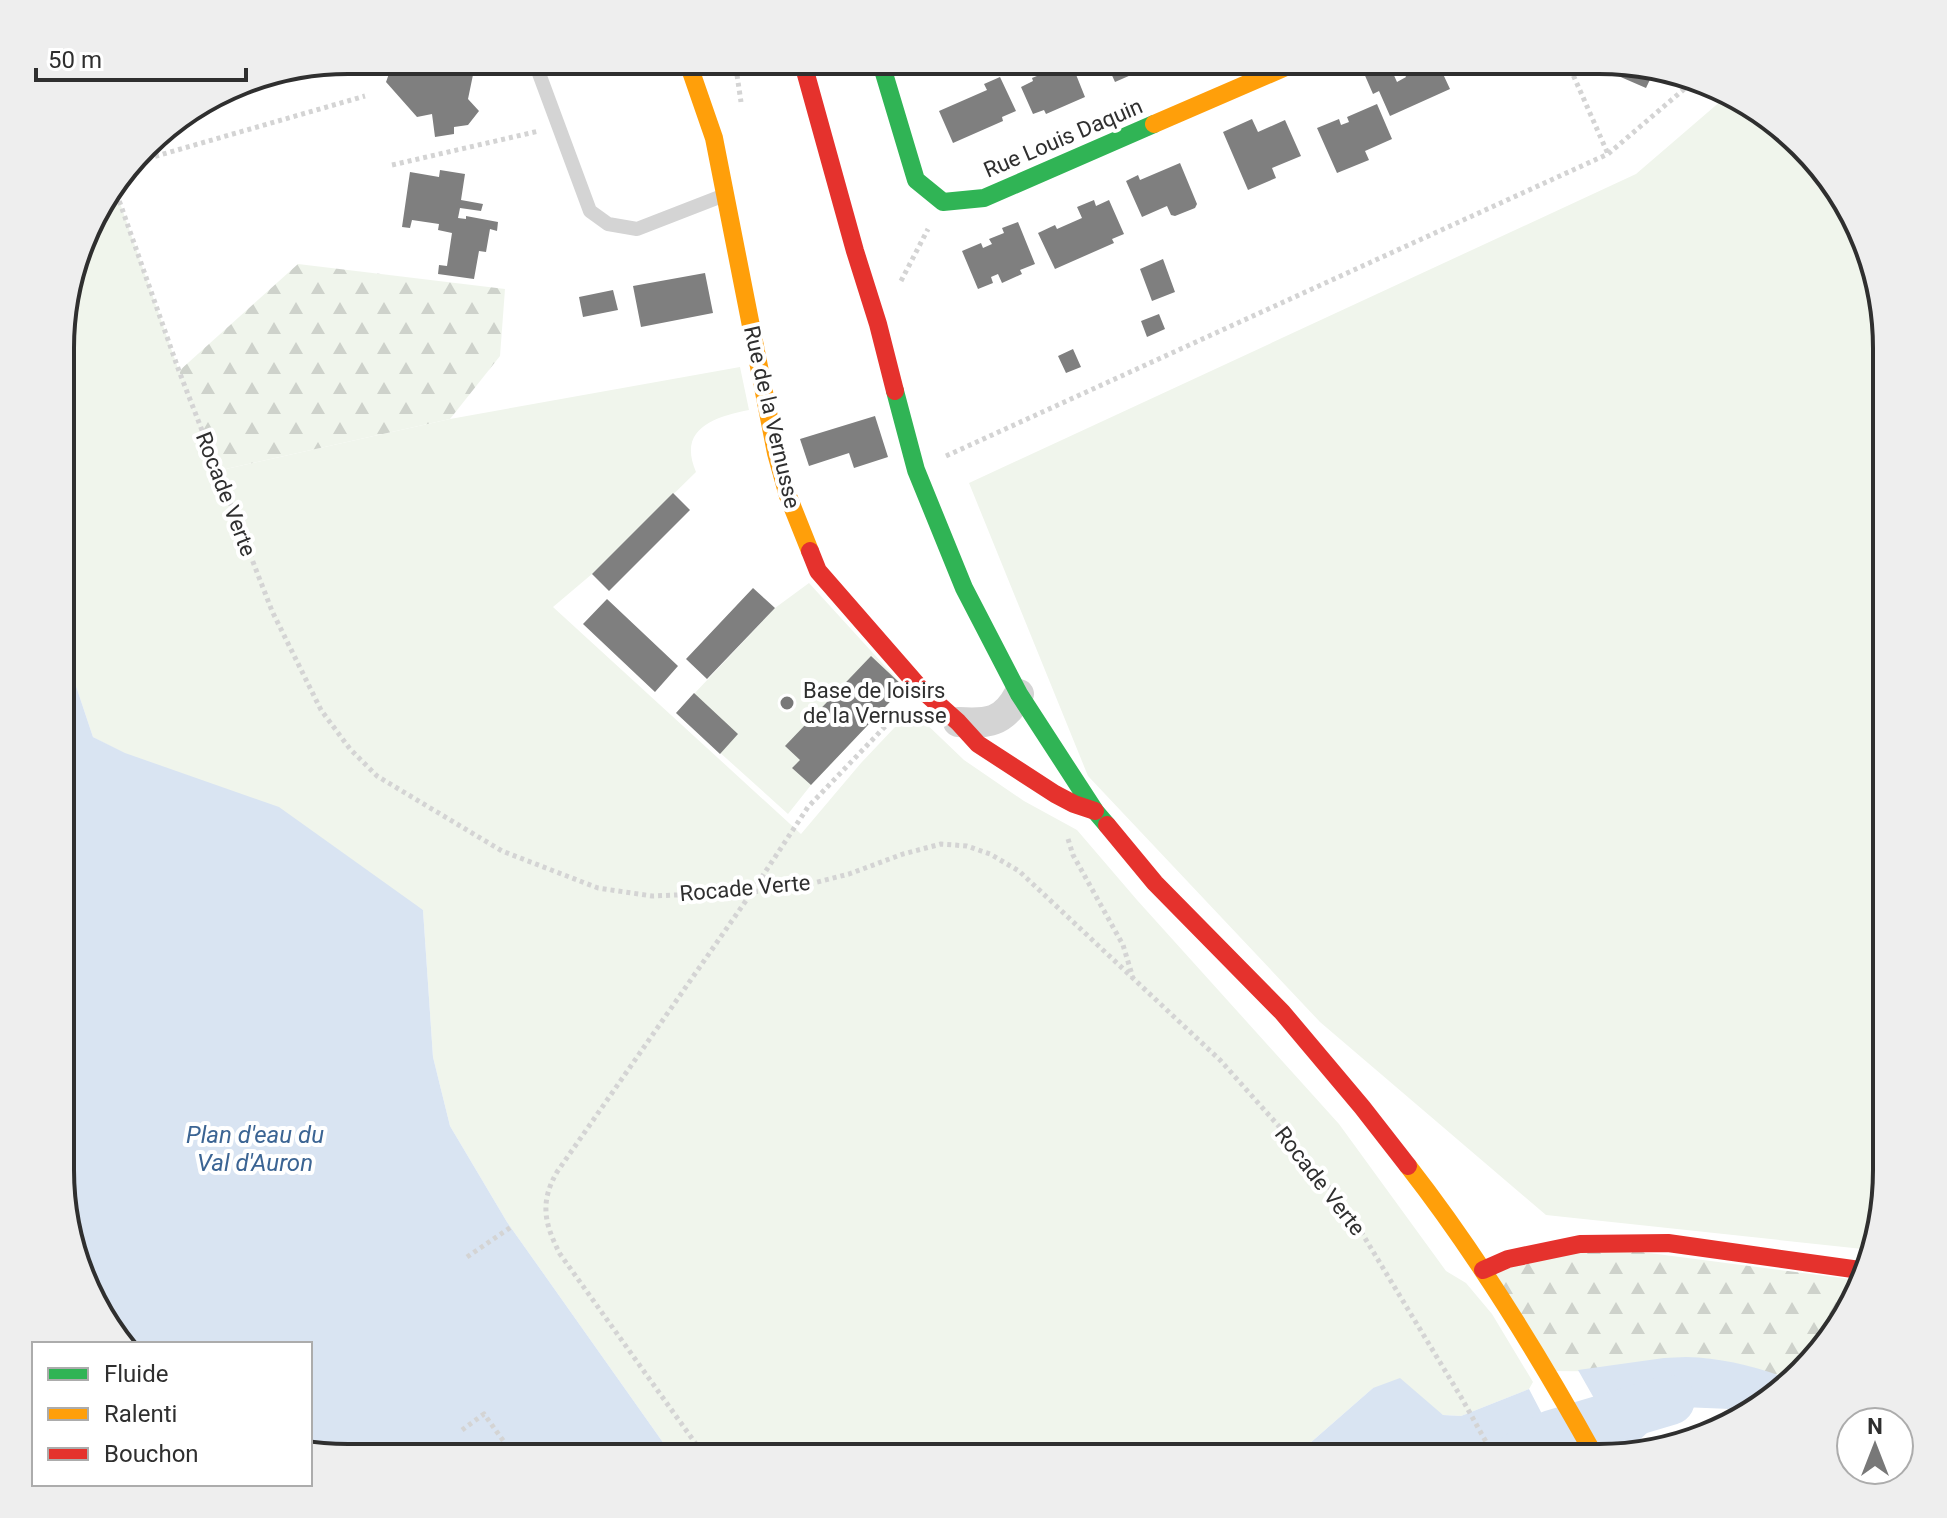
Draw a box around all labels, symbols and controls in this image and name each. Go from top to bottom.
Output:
scale bar [36,32,246,82]
text: 50 m [48,46,102,74]
street label: Rue Louis Daquin [980,93,1146,183]
street label: Rue de la Vernusse [739,323,805,511]
street label: Rocade Verte [191,428,261,560]
place label: Base de loisirs de la Vernusse [803,678,947,728]
marker: Base de loisirs de la Vernusse [778,694,796,712]
street label: Rocade Verte [679,870,811,906]
water label: Plan d'eau du Val d'Auron [186,1121,324,1177]
street label: Rocade Verte [1270,1122,1370,1240]
legend [32,1342,312,1486]
text: Fluide [104,1360,168,1388]
text: Ralenti [104,1400,177,1428]
north arrow [1835,1406,1915,1486]
text: N [1867,1414,1883,1439]
text: Bouchon [104,1440,199,1468]

